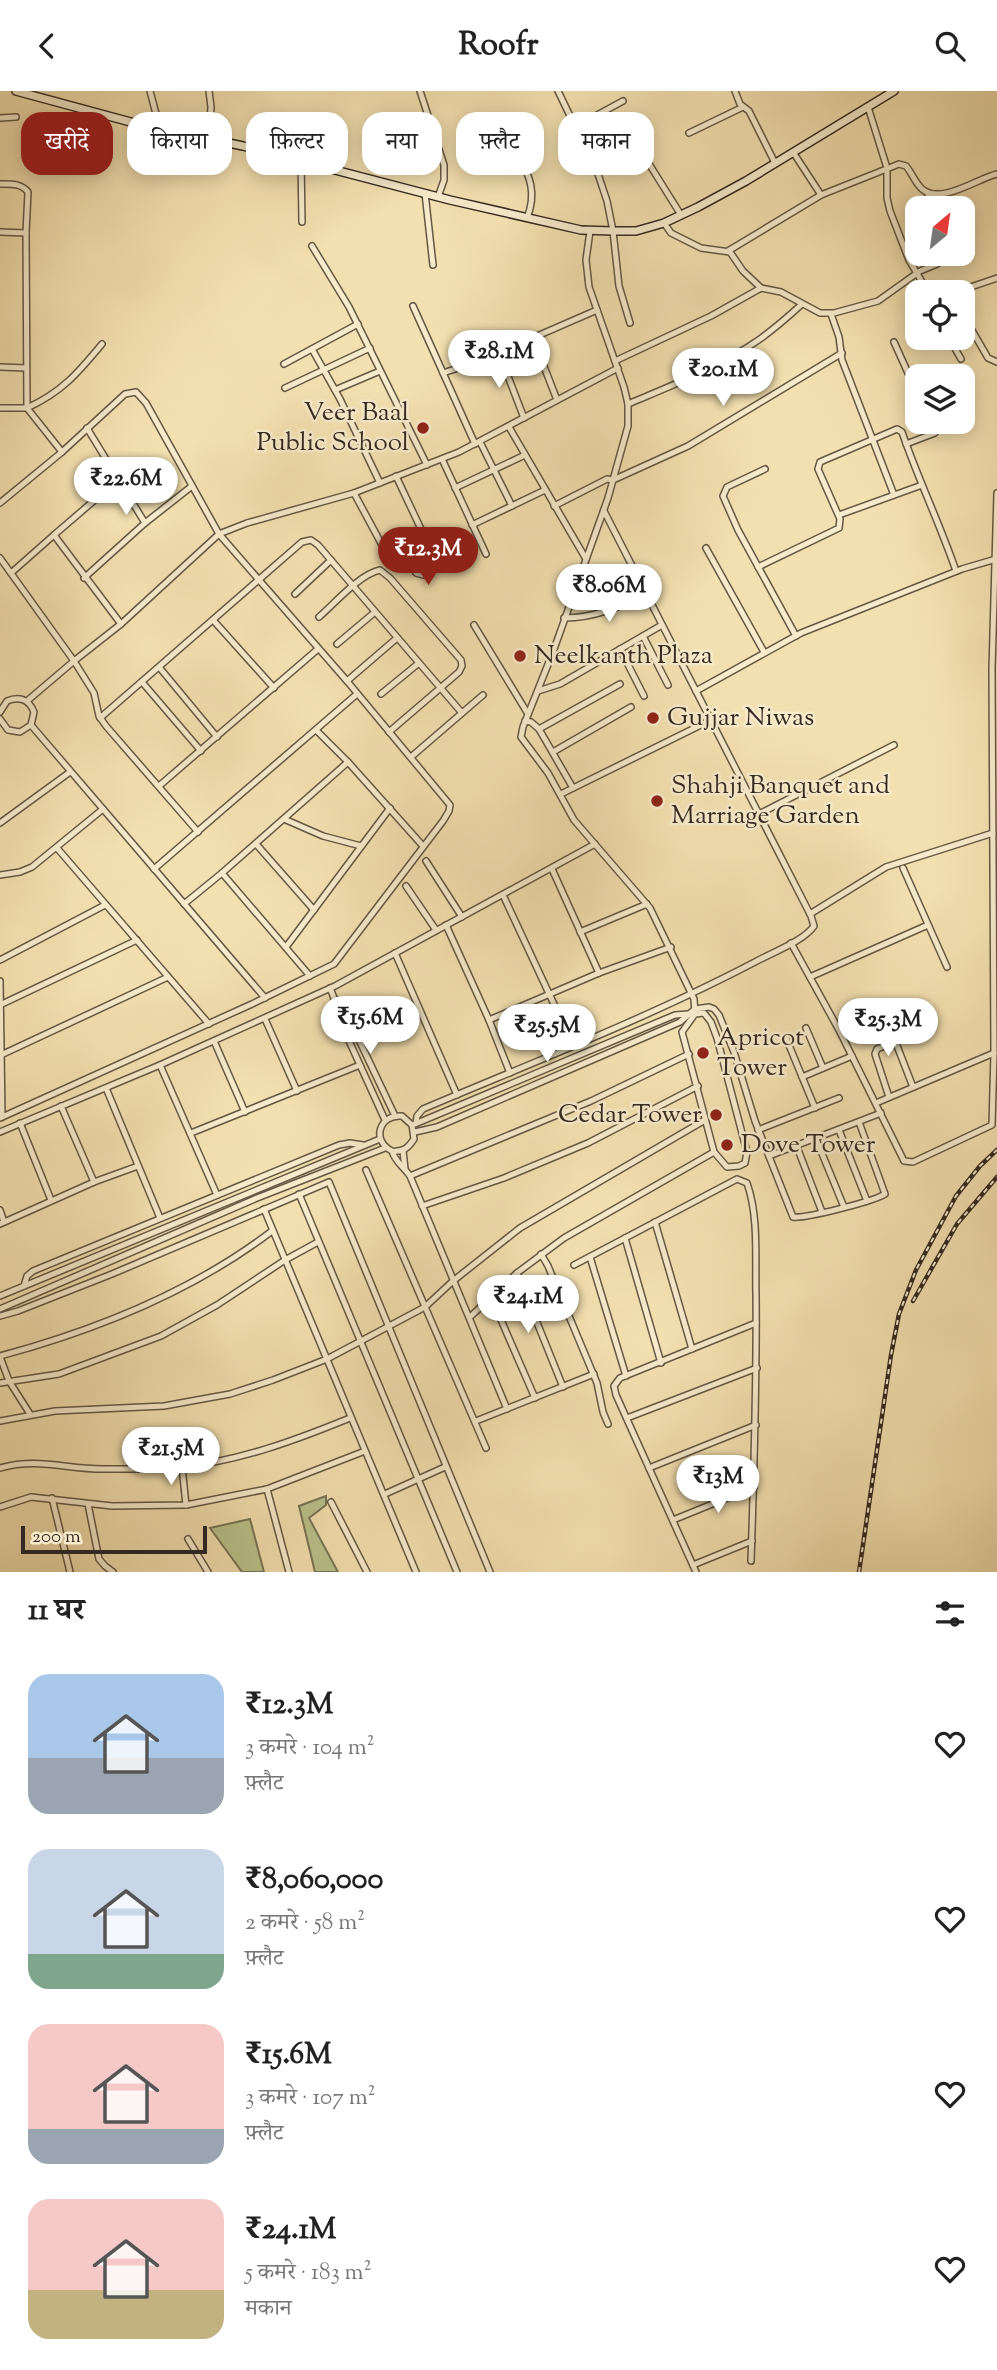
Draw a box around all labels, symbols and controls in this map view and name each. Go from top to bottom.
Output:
text: Roofr [458,23,539,69]
icon: back [28,27,66,65]
icon: search [931,27,969,65]
chip: खरीदें [21,112,113,175]
chip: किराया [127,112,232,175]
chip: फ़िल्टर [246,112,348,175]
chip: नया [362,112,442,175]
chip: फ़्लैट [456,112,544,175]
chip: मकान [558,112,654,175]
north arrow [905,196,975,266]
map controls [905,196,975,434]
button: locate [905,280,975,350]
pin: ₹28.1M [442,331,556,390]
text: ₹28.1M [464,336,534,369]
pin: ₹20.1M [666,349,780,408]
text: ₹20.1M [688,354,758,387]
button: layers [905,364,975,434]
place label: Veer Baal Public School [256,395,409,462]
marker: Veer Baal Public School [415,420,431,436]
pin: ₹22.6M [69,457,183,517]
text: ₹22.6M [90,463,162,496]
pin: ₹12.3M [371,527,485,587]
text: ₹12.3M [394,533,462,566]
pin: ₹8.06M [552,565,666,624]
text: ₹8.06M [572,570,646,603]
place label: Neelkanth Plaza [534,638,713,675]
marker: Neelkanth Plaza [512,648,528,664]
place label: Gujjar Niwas [667,700,814,737]
marker: Gujjar Niwas [645,710,661,726]
place label: Shahji Banquet and Marriage Garden [671,768,890,835]
marker: Shahji Banquet and Marriage Garden [649,793,665,809]
pin: ₹15.6M [313,997,427,1056]
pin: ₹25.3M [831,999,945,1058]
text: ₹15.6M [337,1002,403,1035]
text: ₹25.3M [854,1004,922,1037]
pin: ₹25.5M [490,1005,604,1064]
text: ₹25.5M [514,1010,580,1043]
place label: Apricot Tower [717,1020,804,1087]
marker: Apricot Tower [695,1045,711,1061]
place label: Cedar Tower [558,1097,702,1134]
marker: Cedar Tower [708,1107,724,1123]
place label: Dove Tower [741,1127,876,1164]
marker: Dove Tower [719,1137,735,1153]
pin: ₹24.1M [471,1275,585,1335]
text: ₹24.1M [493,1281,563,1314]
pin: ₹21.5M [114,1427,228,1487]
text: ₹21.5M [138,1433,204,1466]
pin: ₹13M [677,1455,759,1515]
text: ₹13M [692,1461,744,1494]
scale bar [21,1523,206,1555]
text: 200 m [32,1524,81,1551]
text: 11 घर [28,1590,85,1633]
icon: filters [931,1595,969,1633]
text: ₹12.3M [245,1684,333,1727]
icon: home [84,1702,168,1786]
icon: heart [931,1725,969,1763]
text: 3 कमरे · 104 m² [245,1732,374,1765]
text: फ़्लैट [245,1768,283,1801]
text: ₹8,060,000 [245,1859,383,1902]
icon: home [84,1877,168,1961]
icon: heart [931,1900,969,1938]
text: 2 कमरे · 58 m² [245,1907,365,1940]
text: फ़्लैट [245,1943,283,1976]
text: ₹15.6M [245,2034,332,2077]
icon: home [84,2052,168,2136]
icon: heart [931,2075,969,2113]
text: 3 कमरे · 107 m² [245,2082,375,2115]
text: फ़्लैट [245,2118,283,2151]
text: ₹24.1M [245,2209,336,2252]
icon: home [84,2227,168,2311]
icon: heart [931,2250,969,2288]
text: 5 कमरे · 183 m² [245,2257,371,2290]
text: मकान [245,2293,292,2326]

